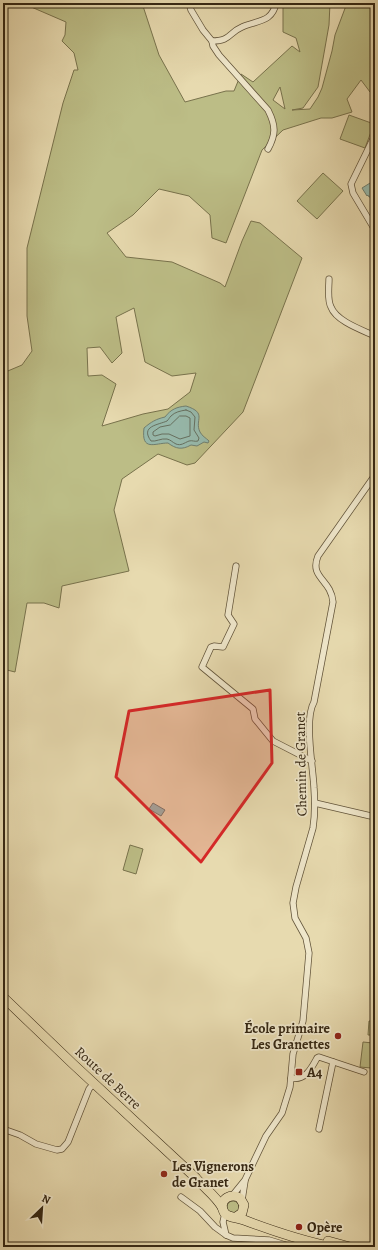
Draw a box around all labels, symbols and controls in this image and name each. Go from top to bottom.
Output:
street label: Chemin de Granet [291,711,311,816]
place label: École primaire Les Granettes [244,1019,331,1054]
marker: École primaire Les Granettes [333,1031,343,1041]
street label: Route de Berre [71,1042,145,1114]
place label: A4 [306,1063,323,1082]
marker: A4 [294,1067,304,1077]
place label: Les Vignerons de Granet [172,1157,254,1192]
marker: Les Vignerons de Granet [159,1169,169,1179]
north arrow [22,1188,62,1228]
text: N [39,1191,53,1208]
place label: Opère [307,1218,343,1237]
marker: Opère [294,1222,304,1232]

